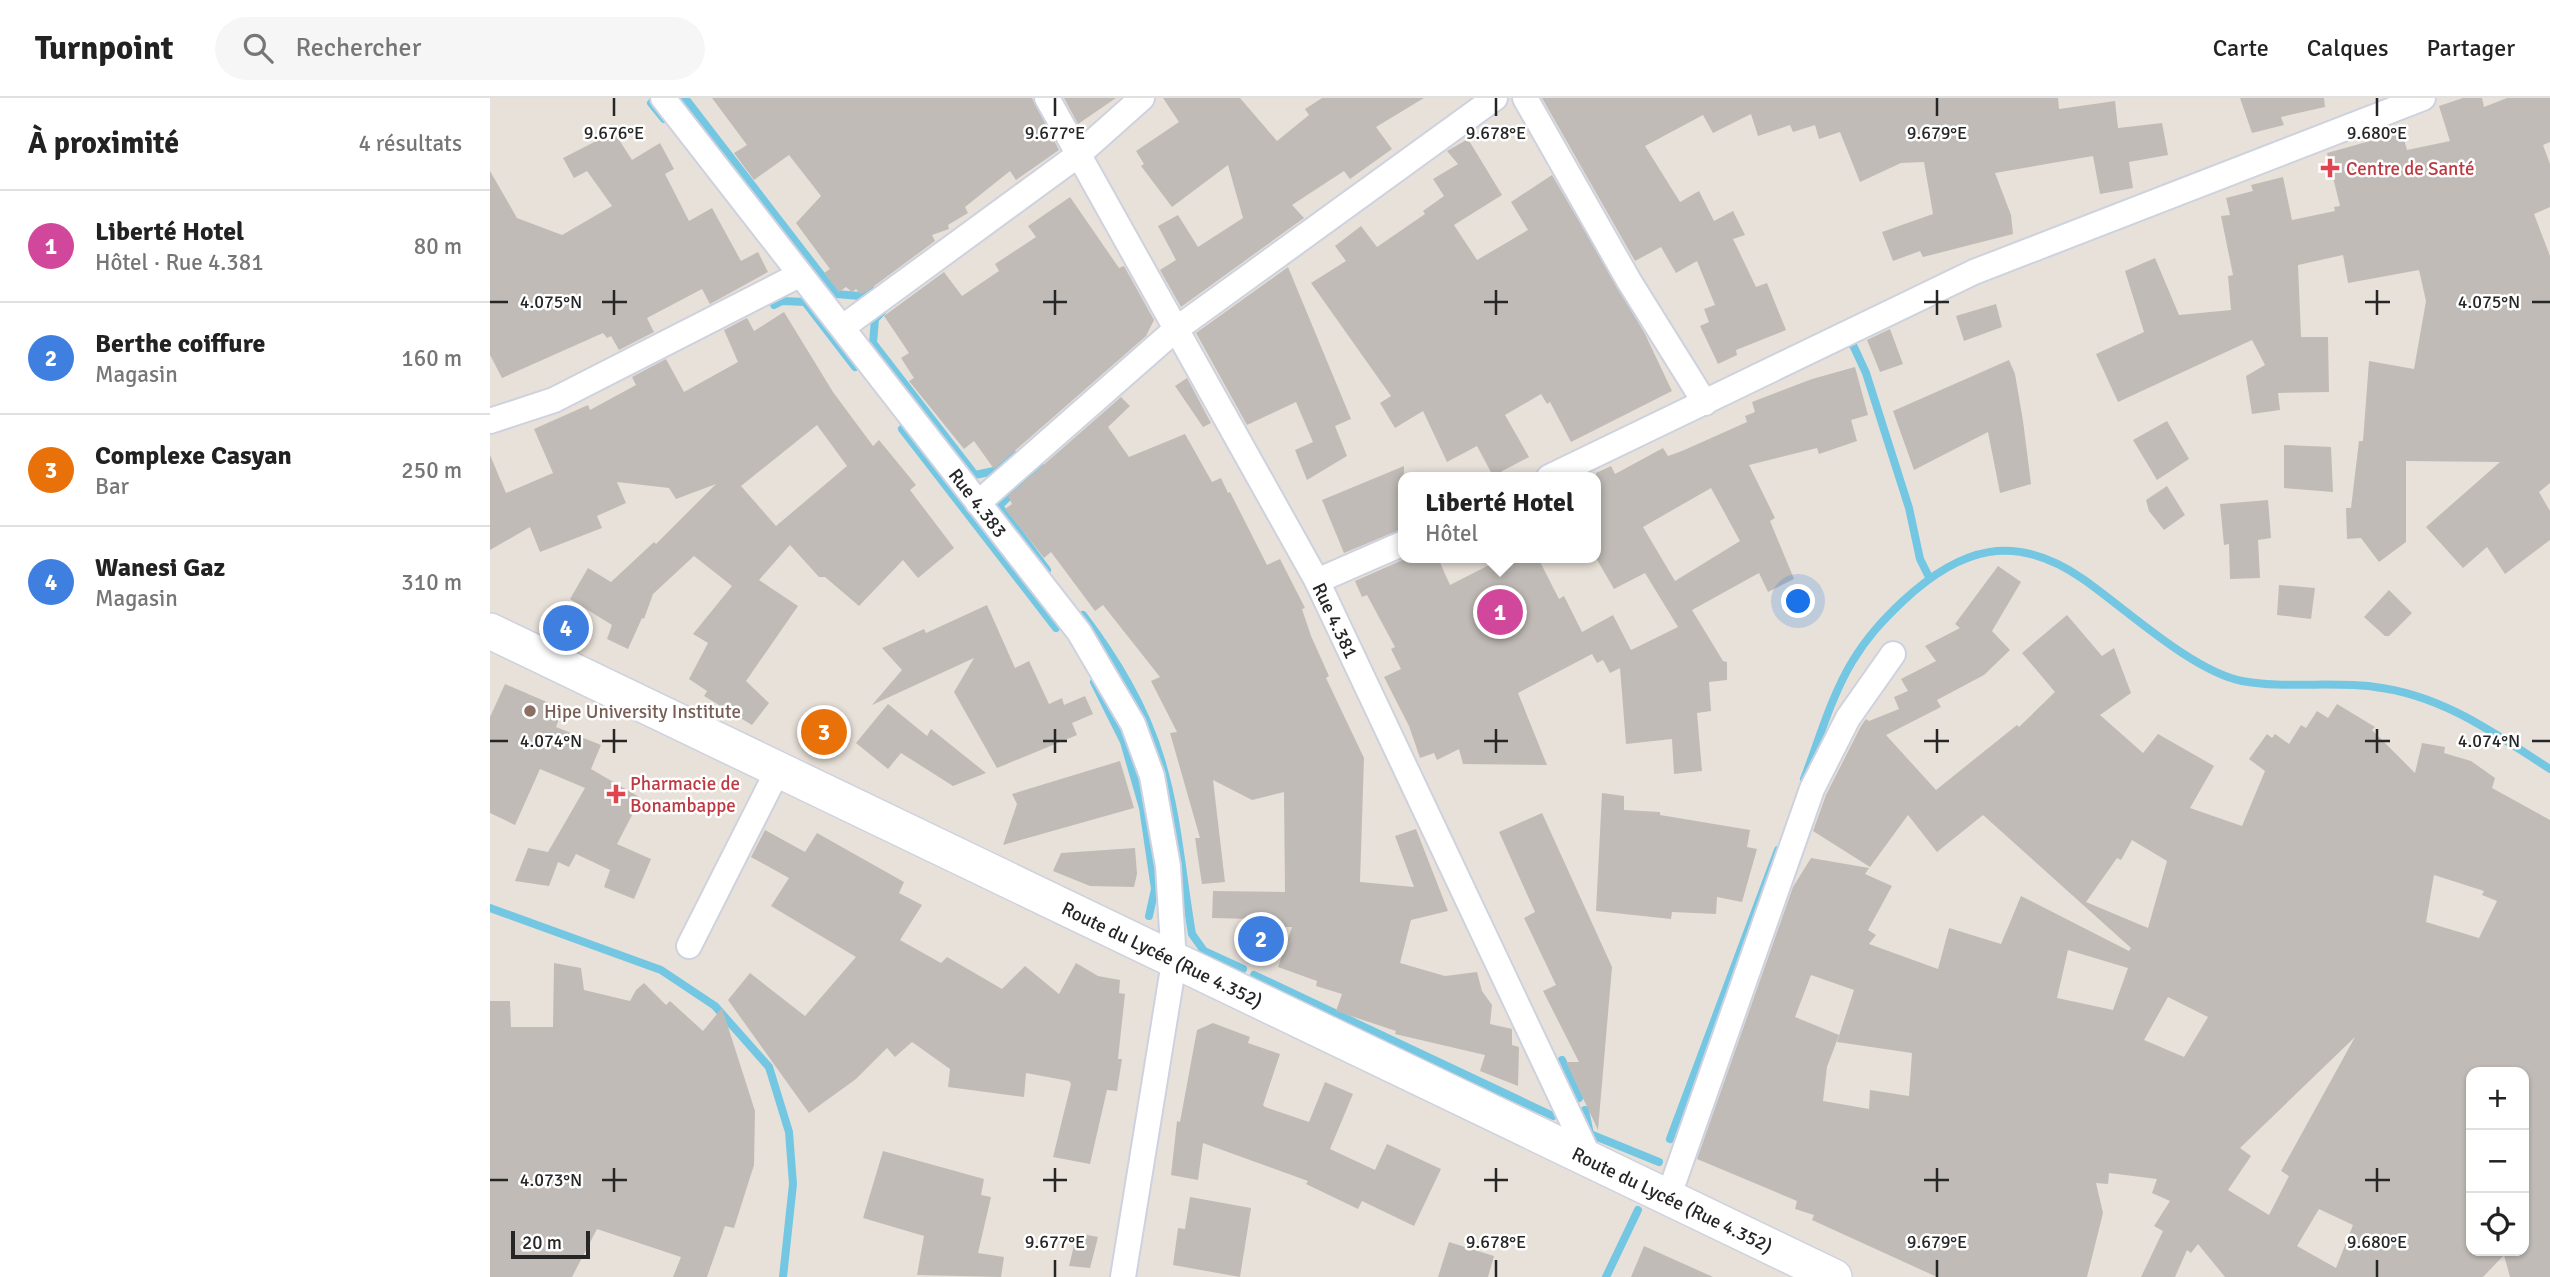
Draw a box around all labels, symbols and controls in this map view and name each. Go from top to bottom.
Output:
search box [215,17,705,80]
text: Turnpoint [35,28,173,69]
icon: search [239,29,277,67]
text: Rechercher [295,32,421,64]
text: Carte [2213,33,2269,63]
text: Calques [2307,33,2388,63]
text: Partager [2426,33,2515,63]
text: 9.676°E [584,122,644,144]
text: 9.677°E [1025,122,1085,144]
text: 9.678°E [1466,122,1526,144]
text: 9.679°E [1907,122,1967,144]
text: 9.680°E [2347,122,2407,144]
text: À proximité [28,125,179,162]
text: 4 résultats [358,129,462,158]
place label: Centre de Santé [2346,157,2474,181]
marker: Centre de Santé [2320,158,2340,178]
text: Liberté Hotel [95,216,244,248]
text: 1 [45,232,57,261]
text: 80 m [414,232,462,261]
text: Hôtel · Rue 4.381 [95,248,264,277]
text: 4.075°N [520,291,582,313]
text: 4.075°N [2458,291,2520,313]
text: Berthe coiffure [95,328,266,360]
text: 2 [45,344,57,373]
text: 160 m [401,344,462,373]
text: Magasin [95,360,178,389]
text: Complexe Casyan [95,440,292,472]
text: 3 [45,456,57,485]
text: 250 m [401,456,462,485]
street label: Rue 4.383 [943,464,1012,543]
text: Bar [95,472,129,501]
popup [1398,472,1601,563]
text: Liberté Hotel [1425,487,1574,519]
text: Hôtel [1425,519,1478,548]
text: Wanesi Gaz [95,552,225,584]
text: 4 [45,568,57,597]
text: 310 m [401,568,462,597]
street label: Rue 4.381 [1307,579,1363,663]
text: Magasin [95,584,178,613]
your location [1781,584,1815,618]
pin: 1 [1477,586,1523,638]
pin: 4 [543,602,589,654]
place label: Hipe University Institute [544,700,741,724]
marker: Hipe University Institute [522,703,538,719]
pin: 3 [801,706,847,758]
text: 4.074°N [520,730,582,752]
text: 4.074°N [2458,730,2520,752]
place label: Pharmacie de Bonambappe [630,772,740,818]
marker: Pharmacie de Bonambappe [608,786,624,802]
street label: Route du Lycée (Rue 4.352) [1057,898,1265,1014]
pin: 2 [1238,913,1284,965]
map controls [2466,1067,2529,1256]
button: + [2466,1067,2529,1130]
button: − [2466,1130,2529,1193]
street label: Route du Lycée (Rue 4.352) [1568,1142,1776,1259]
text: 4.073°N [520,1169,582,1191]
button: locate [2466,1193,2529,1256]
scale bar [511,1228,590,1260]
text: 20 m [522,1231,562,1255]
text: 9.677°E [1025,1231,1085,1253]
text: 9.678°E [1466,1231,1526,1253]
text: 9.679°E [1907,1231,1967,1253]
text: 9.680°E [2347,1231,2407,1253]

